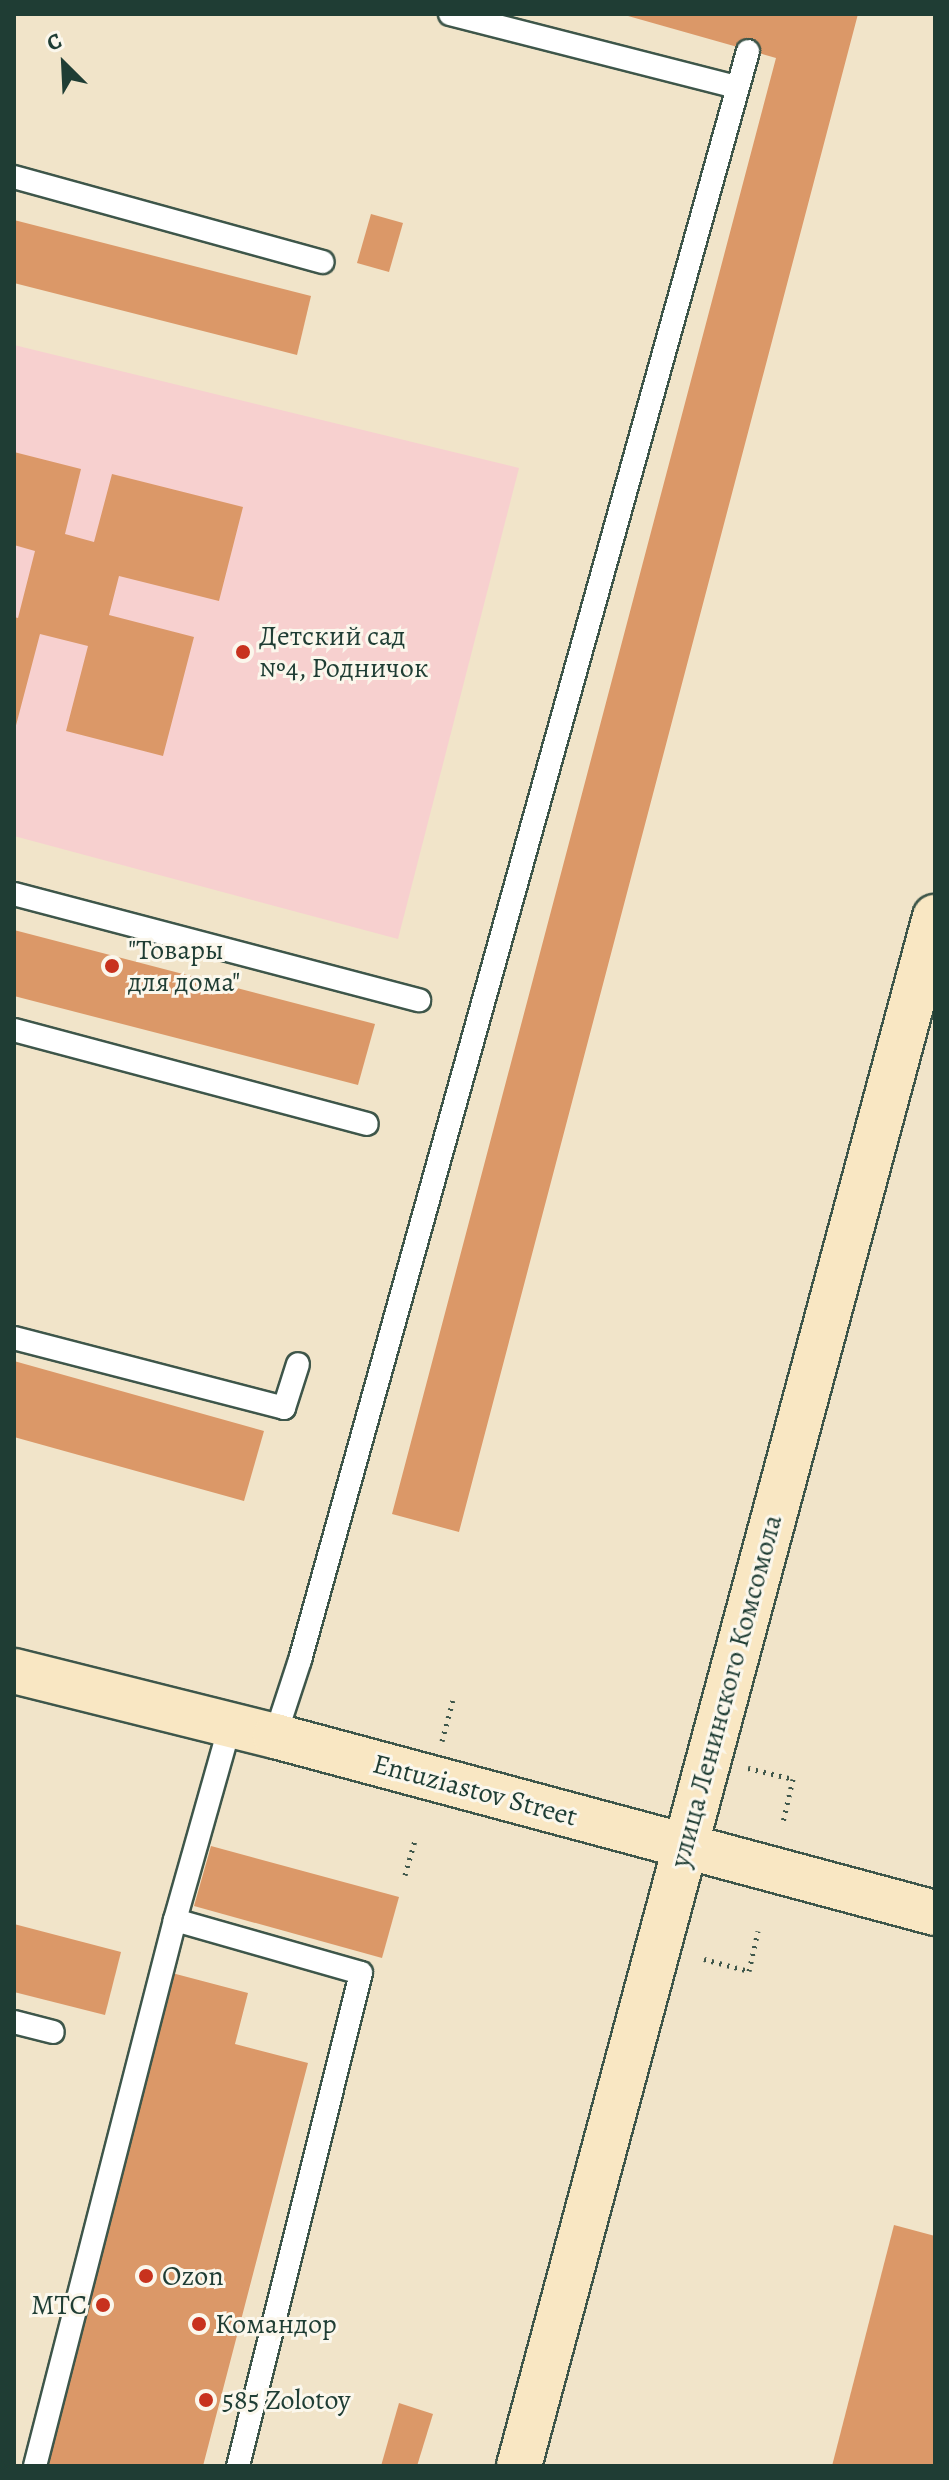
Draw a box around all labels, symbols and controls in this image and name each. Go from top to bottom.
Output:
north arrow [24,24,104,104]
text: С [42,26,67,59]
place label: Детский сад №4, Родничок [259,619,429,685]
marker: Детский сад №4, Родничок [234,643,252,661]
place label: "Товары для дома" [128,933,240,999]
marker: "Товары для дома" [103,957,121,975]
street label: улица Ленинского Комсомола [663,1511,789,1871]
street label: Entuziastov Street [369,1747,581,1833]
place label: Ozon [162,2259,224,2293]
marker: Ozon [137,2267,155,2285]
place label: МТС [31,2288,87,2322]
marker: МТС [94,2296,112,2314]
place label: Командор [215,2307,337,2341]
marker: Командор [190,2315,208,2333]
place label: 585 Zolotoy [222,2383,350,2417]
marker: 585 Zolotoy [197,2391,215,2409]

